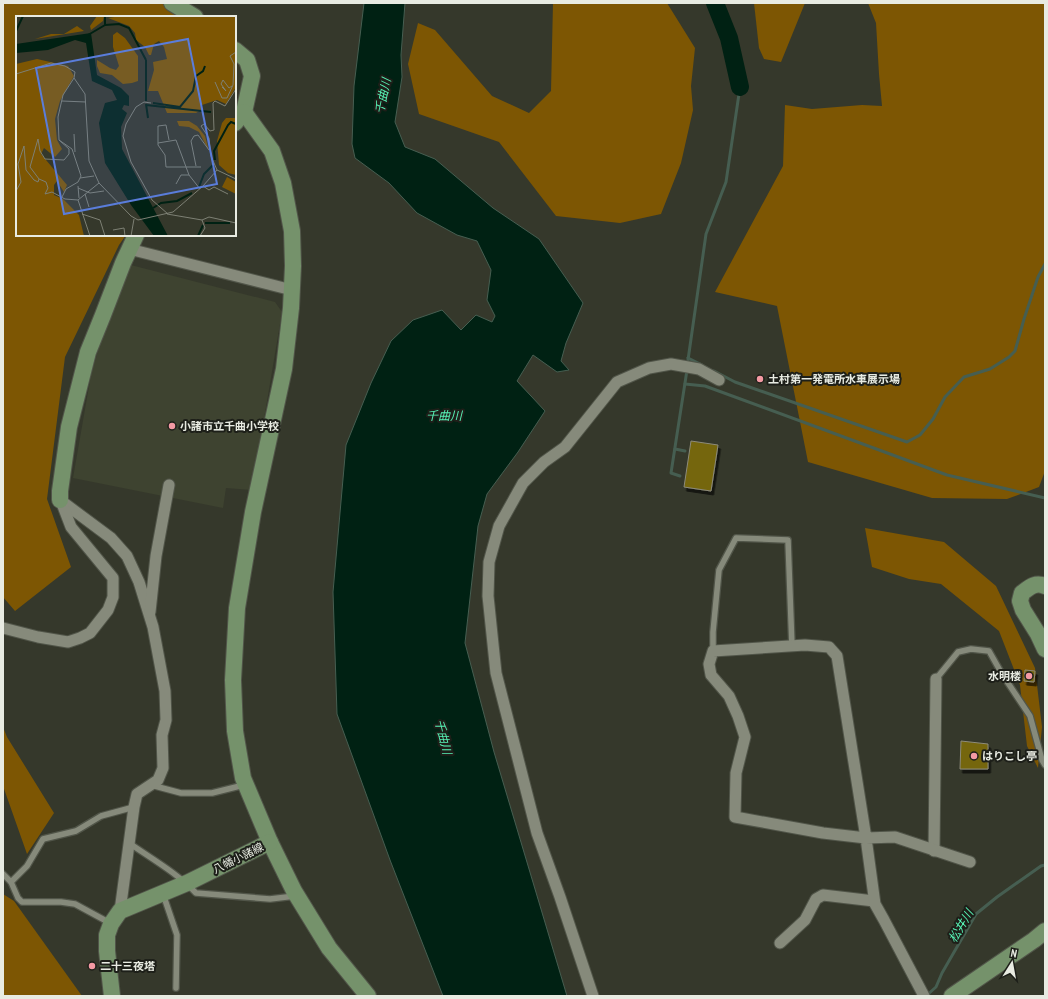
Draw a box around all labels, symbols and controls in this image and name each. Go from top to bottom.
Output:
inset map [16,16,236,236]
water label: 千曲川 [371,75,394,115]
place label: 土村第一発電所水車展示場 [768,372,900,386]
marker: 土村第一発電所水車展示場 [755,374,765,384]
water label: 千曲川 [426,408,464,423]
place label: 小諸市立千曲小学校 [180,419,279,433]
marker: 小諸市立千曲小学校 [167,421,177,431]
place label: 水明楼 [988,669,1021,683]
marker: 水明楼 [1024,671,1034,681]
water label: 千曲川 [432,718,456,758]
place label: はりこし亭 [982,749,1037,763]
marker: はりこし亭 [969,751,979,761]
street label: 八幡小諸線 [210,840,266,876]
water label: 松井川 [945,905,977,945]
north arrow [992,943,1032,983]
text: N [1010,946,1018,961]
place label: 二十三夜塔 [100,959,155,973]
marker: 二十三夜塔 [87,961,97,971]

